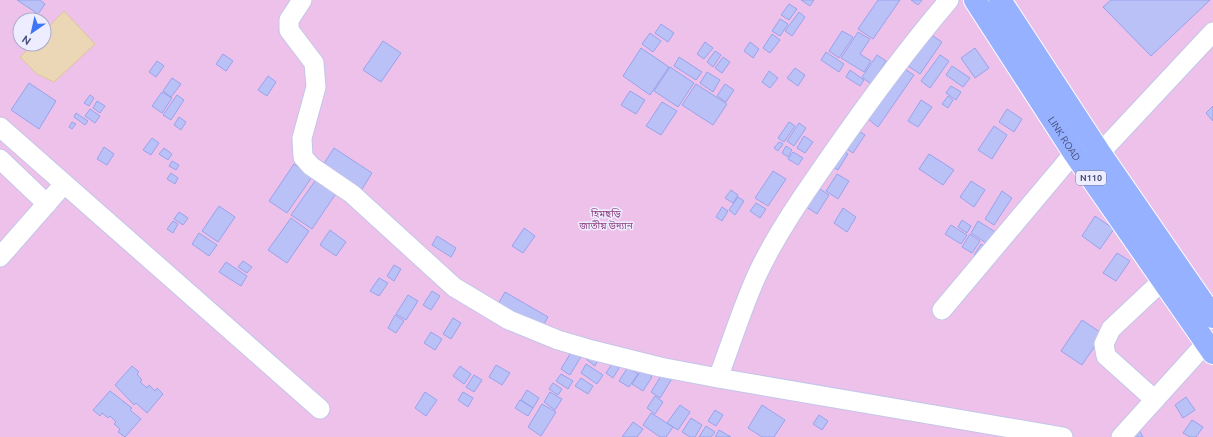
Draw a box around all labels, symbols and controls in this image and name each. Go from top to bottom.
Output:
north arrow [12,12,52,52]
text: N [20,33,33,48]
street label: LINK ROAD [1046,114,1083,163]
road number: N110 [1076,171,1106,185]
park label: হিমছড়ি জাতীয় উদ্যান [578,208,634,231]

